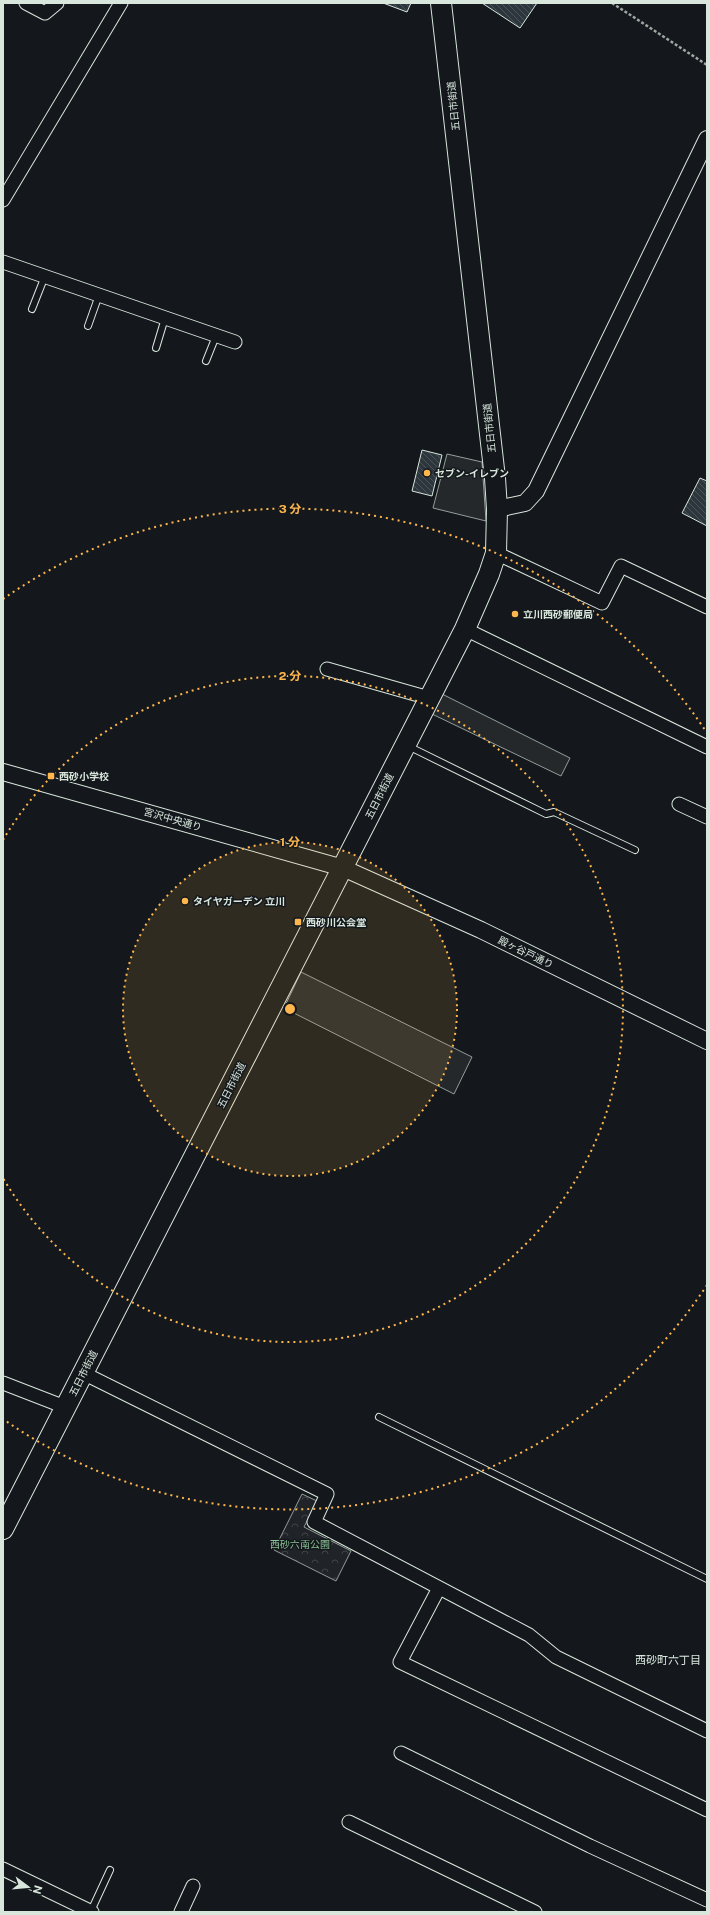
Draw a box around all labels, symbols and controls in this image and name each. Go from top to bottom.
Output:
street label: 五日市街道 [444,81,462,131]
street label: 五日市街道 [480,403,498,453]
place label: セブン-イレブン [435,467,509,479]
marker: セブン-イレブン [422,468,432,478]
text: 3 分 [279,502,301,516]
place label: 立川西砂郵便局 [523,608,593,620]
marker: 立川西砂郵便局 [510,609,520,619]
text: 2 分 [279,669,301,683]
place label: 西砂小学校 [59,770,109,782]
marker: 西砂小学校 [46,771,56,781]
street label: 五日市街道 [362,771,396,821]
street label: 宮沢中央通り [143,805,203,833]
text: 1 分 [280,835,300,849]
place label: タイヤガーデン 立川 [193,895,285,907]
marker: タイヤガーデン 立川 [180,896,190,906]
place label: 西砂川公会堂 [306,916,366,928]
marker: 西砂川公会堂 [293,917,303,927]
street label: 殿ヶ谷戸通り [496,933,556,971]
centre of rings [283,1002,297,1016]
street label: 五日市街道 [214,1060,248,1110]
street label: 五日市街道 [66,1348,100,1398]
park label: 西砂六南公園 [270,1538,330,1550]
district label: 西砂町六丁目 [635,1654,701,1666]
north arrow [8,1867,48,1907]
text: N [31,1884,45,1896]

